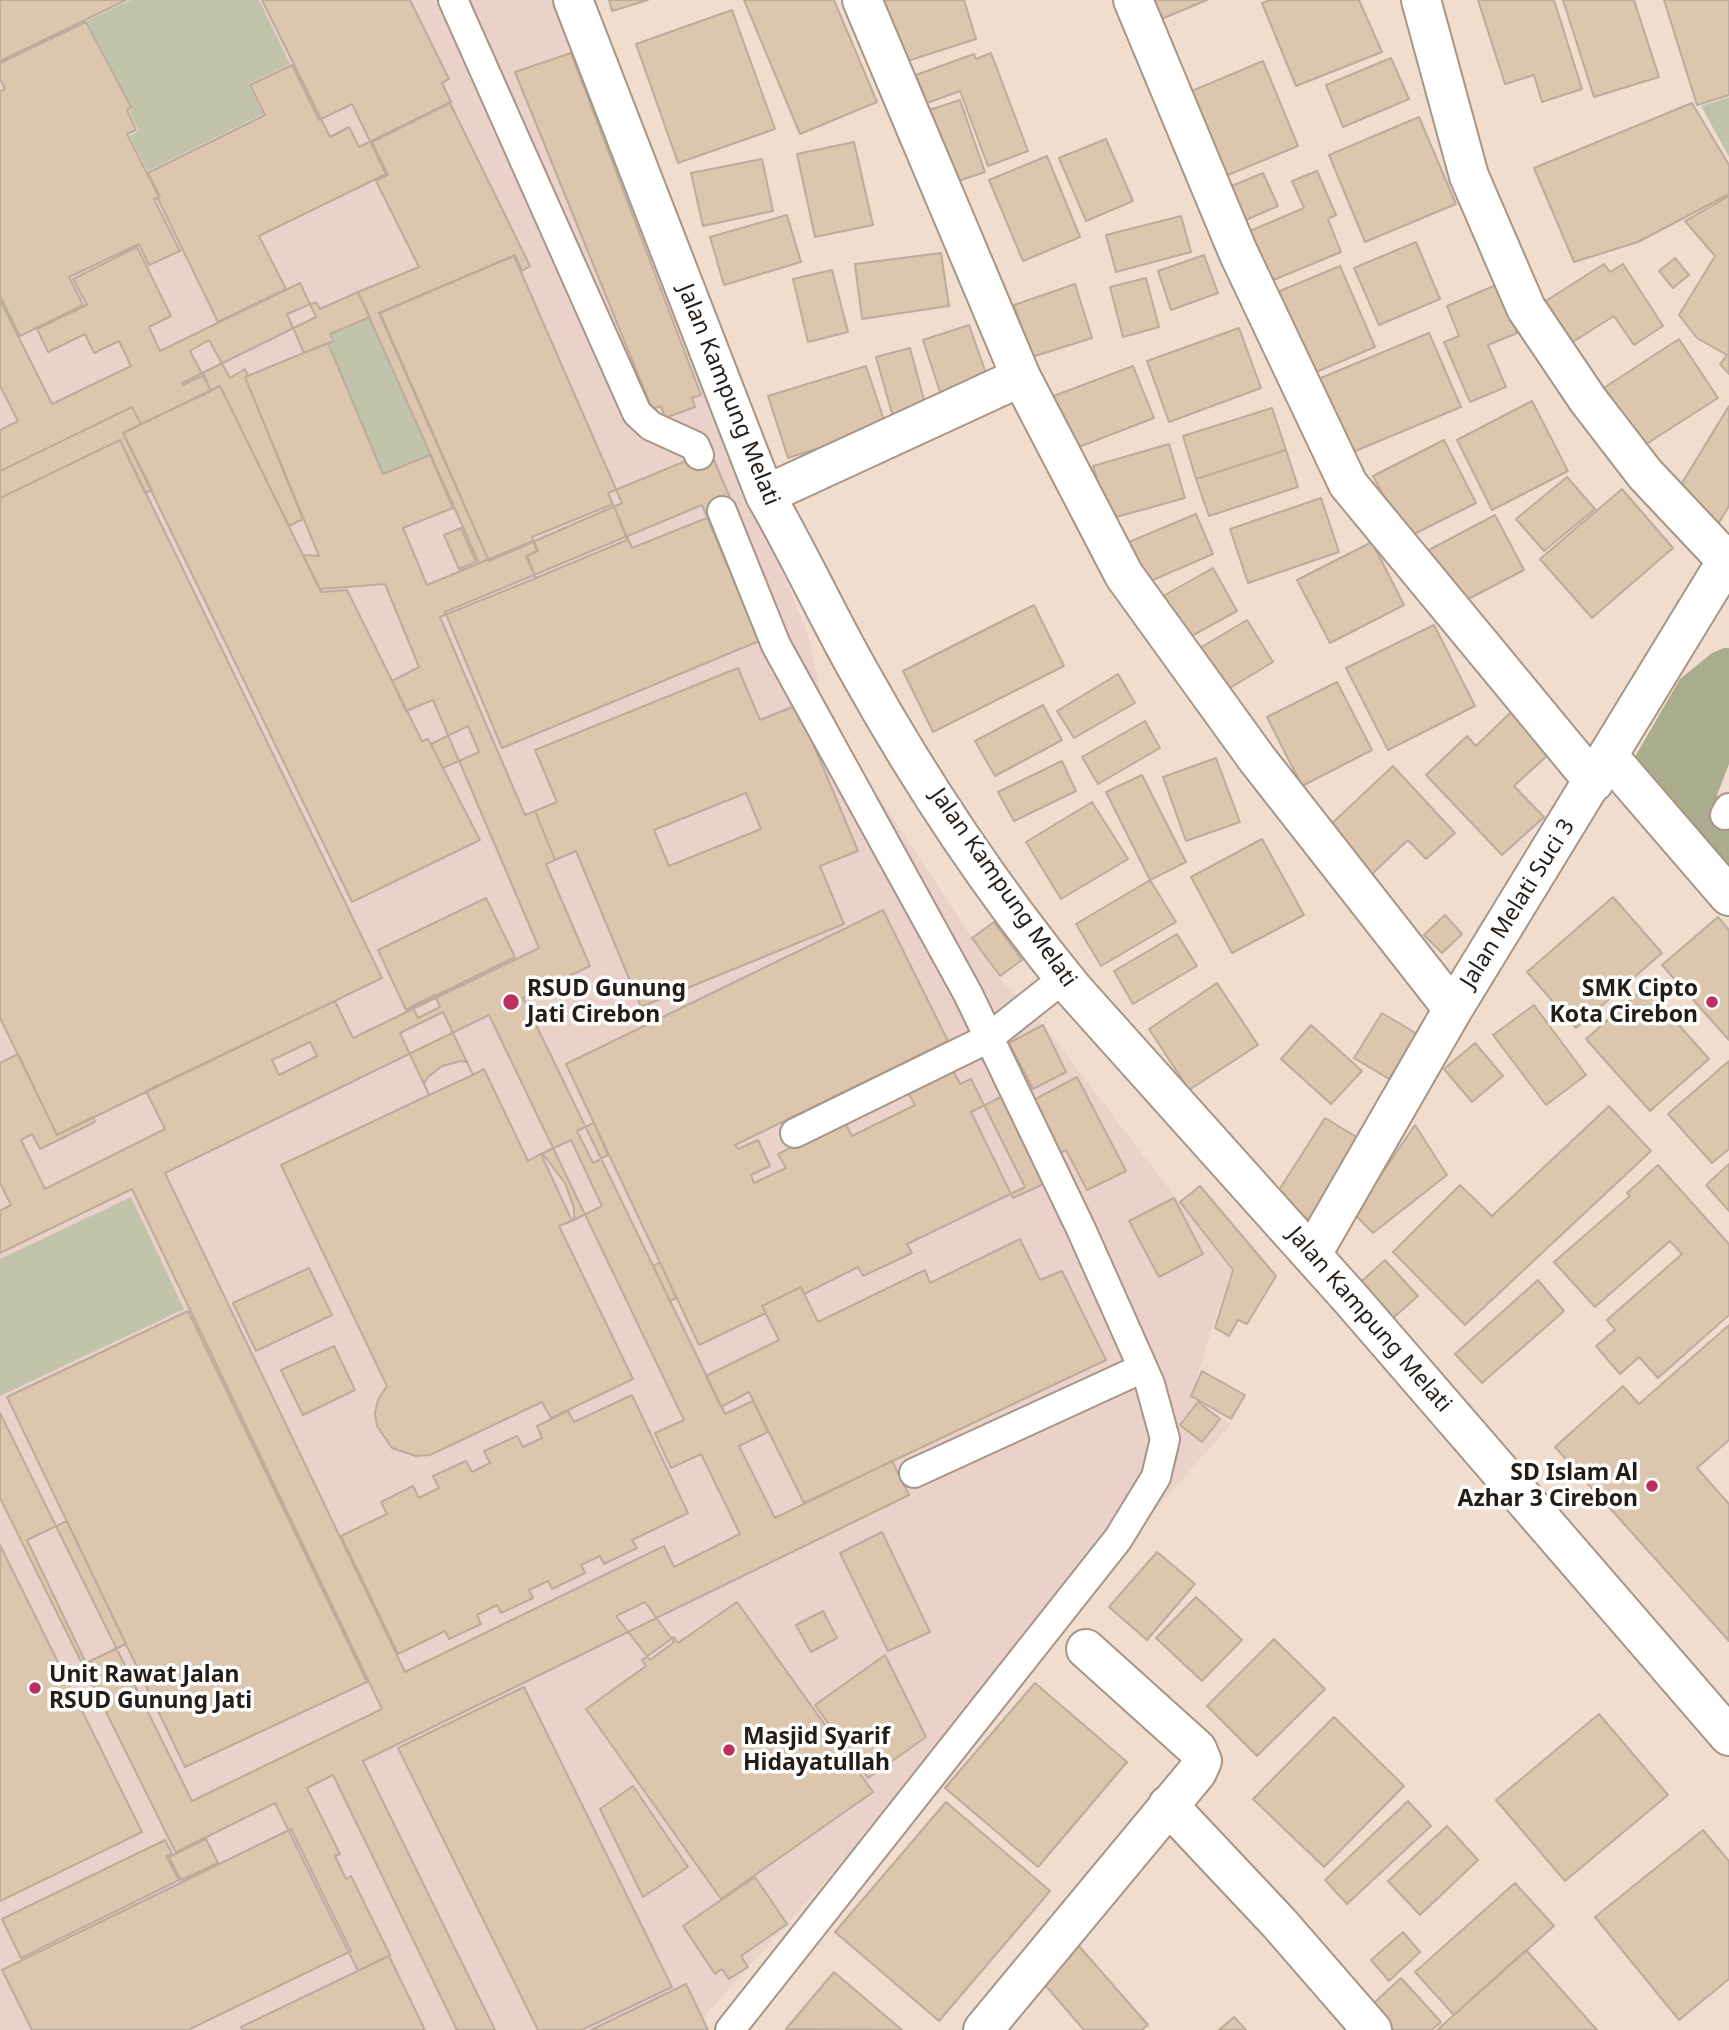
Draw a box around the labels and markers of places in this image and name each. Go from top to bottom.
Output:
place label: RSUD Gunung Jati Cirebon [527,975,686,1029]
place label: SMK Cipto Kota Cirebon [1550,975,1698,1029]
marker: RSUD Gunung Jati Cirebon [501,992,521,1012]
marker: SMK Cipto Kota Cirebon [1704,994,1720,1010]
place label: SD Islam Al Azhar 3 Cirebon [1458,1459,1638,1513]
marker: SD Islam Al Azhar 3 Cirebon [1644,1478,1660,1494]
place label: Unit Rawat Jalan RSUD Gunung Jati [49,1661,252,1715]
marker: Unit Rawat Jalan RSUD Gunung Jati [27,1680,43,1696]
place label: Masjid Syarif Hidayatullah [743,1723,890,1777]
marker: Masjid Syarif Hidayatullah [721,1742,737,1758]

